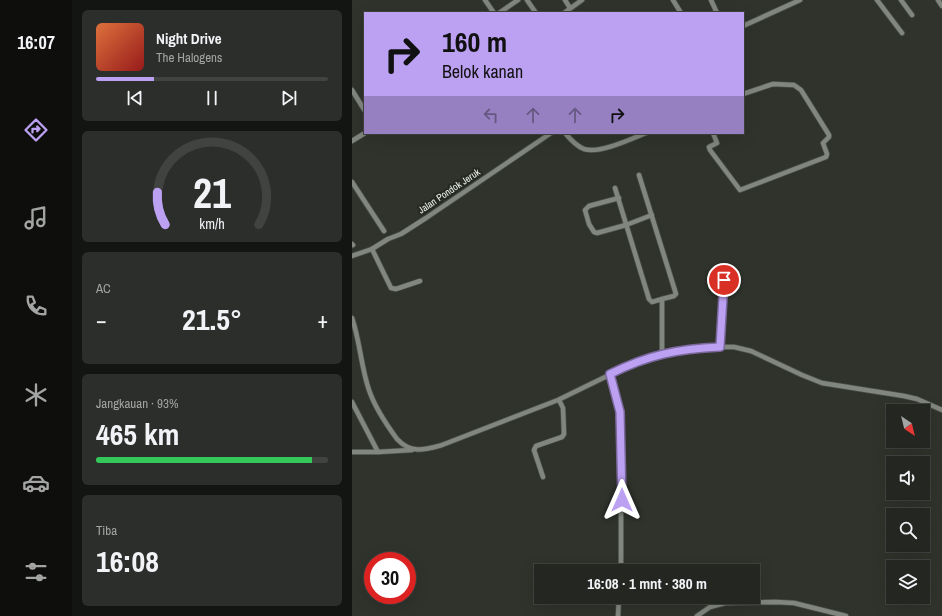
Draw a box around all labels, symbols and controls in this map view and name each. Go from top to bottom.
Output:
text: 160 m [442,23,507,61]
text: Night Drive [156,28,222,49]
icon: right [376,28,428,80]
text: 16:07 [17,30,55,55]
text: The Halogens [156,49,222,66]
text: Belok kanan [442,59,523,84]
icon: previous [124,87,146,109]
icon: pause [201,87,223,109]
icon: next [278,87,300,109]
icon: left [480,104,502,126]
icon: ahead [522,104,544,126]
icon: ahead [564,104,586,126]
icon: right [606,104,628,126]
icon: directions [22,116,50,144]
text: 21 [193,165,231,221]
street label: Jalan Pondok Jeruk [416,165,483,217]
icon: music [22,204,50,232]
text: km/h [199,213,225,232]
pin [707,263,741,297]
icon: arrive [713,269,735,291]
text: AC [96,280,111,297]
icon: phone [22,292,50,320]
text: 21.5° [182,299,242,339]
text: − [96,305,107,335]
text: + [317,305,328,335]
icon: climate [22,381,50,409]
text: Jangkauan · 93% [96,395,178,412]
north arrow [886,404,930,448]
map controls [886,404,930,604]
text: 465 km [96,414,179,454]
button: sound [886,456,930,500]
icon: car [22,469,50,497]
position arrow [601,479,643,521]
button: search [886,508,930,552]
text: Tiba [96,522,117,539]
text: 16:08 [96,541,159,581]
speed limit sign: 30 [364,552,416,604]
icon: filters [22,558,50,586]
button: layers [886,560,930,604]
text: 16:08 · 1 mnt · 380 m [587,573,707,594]

